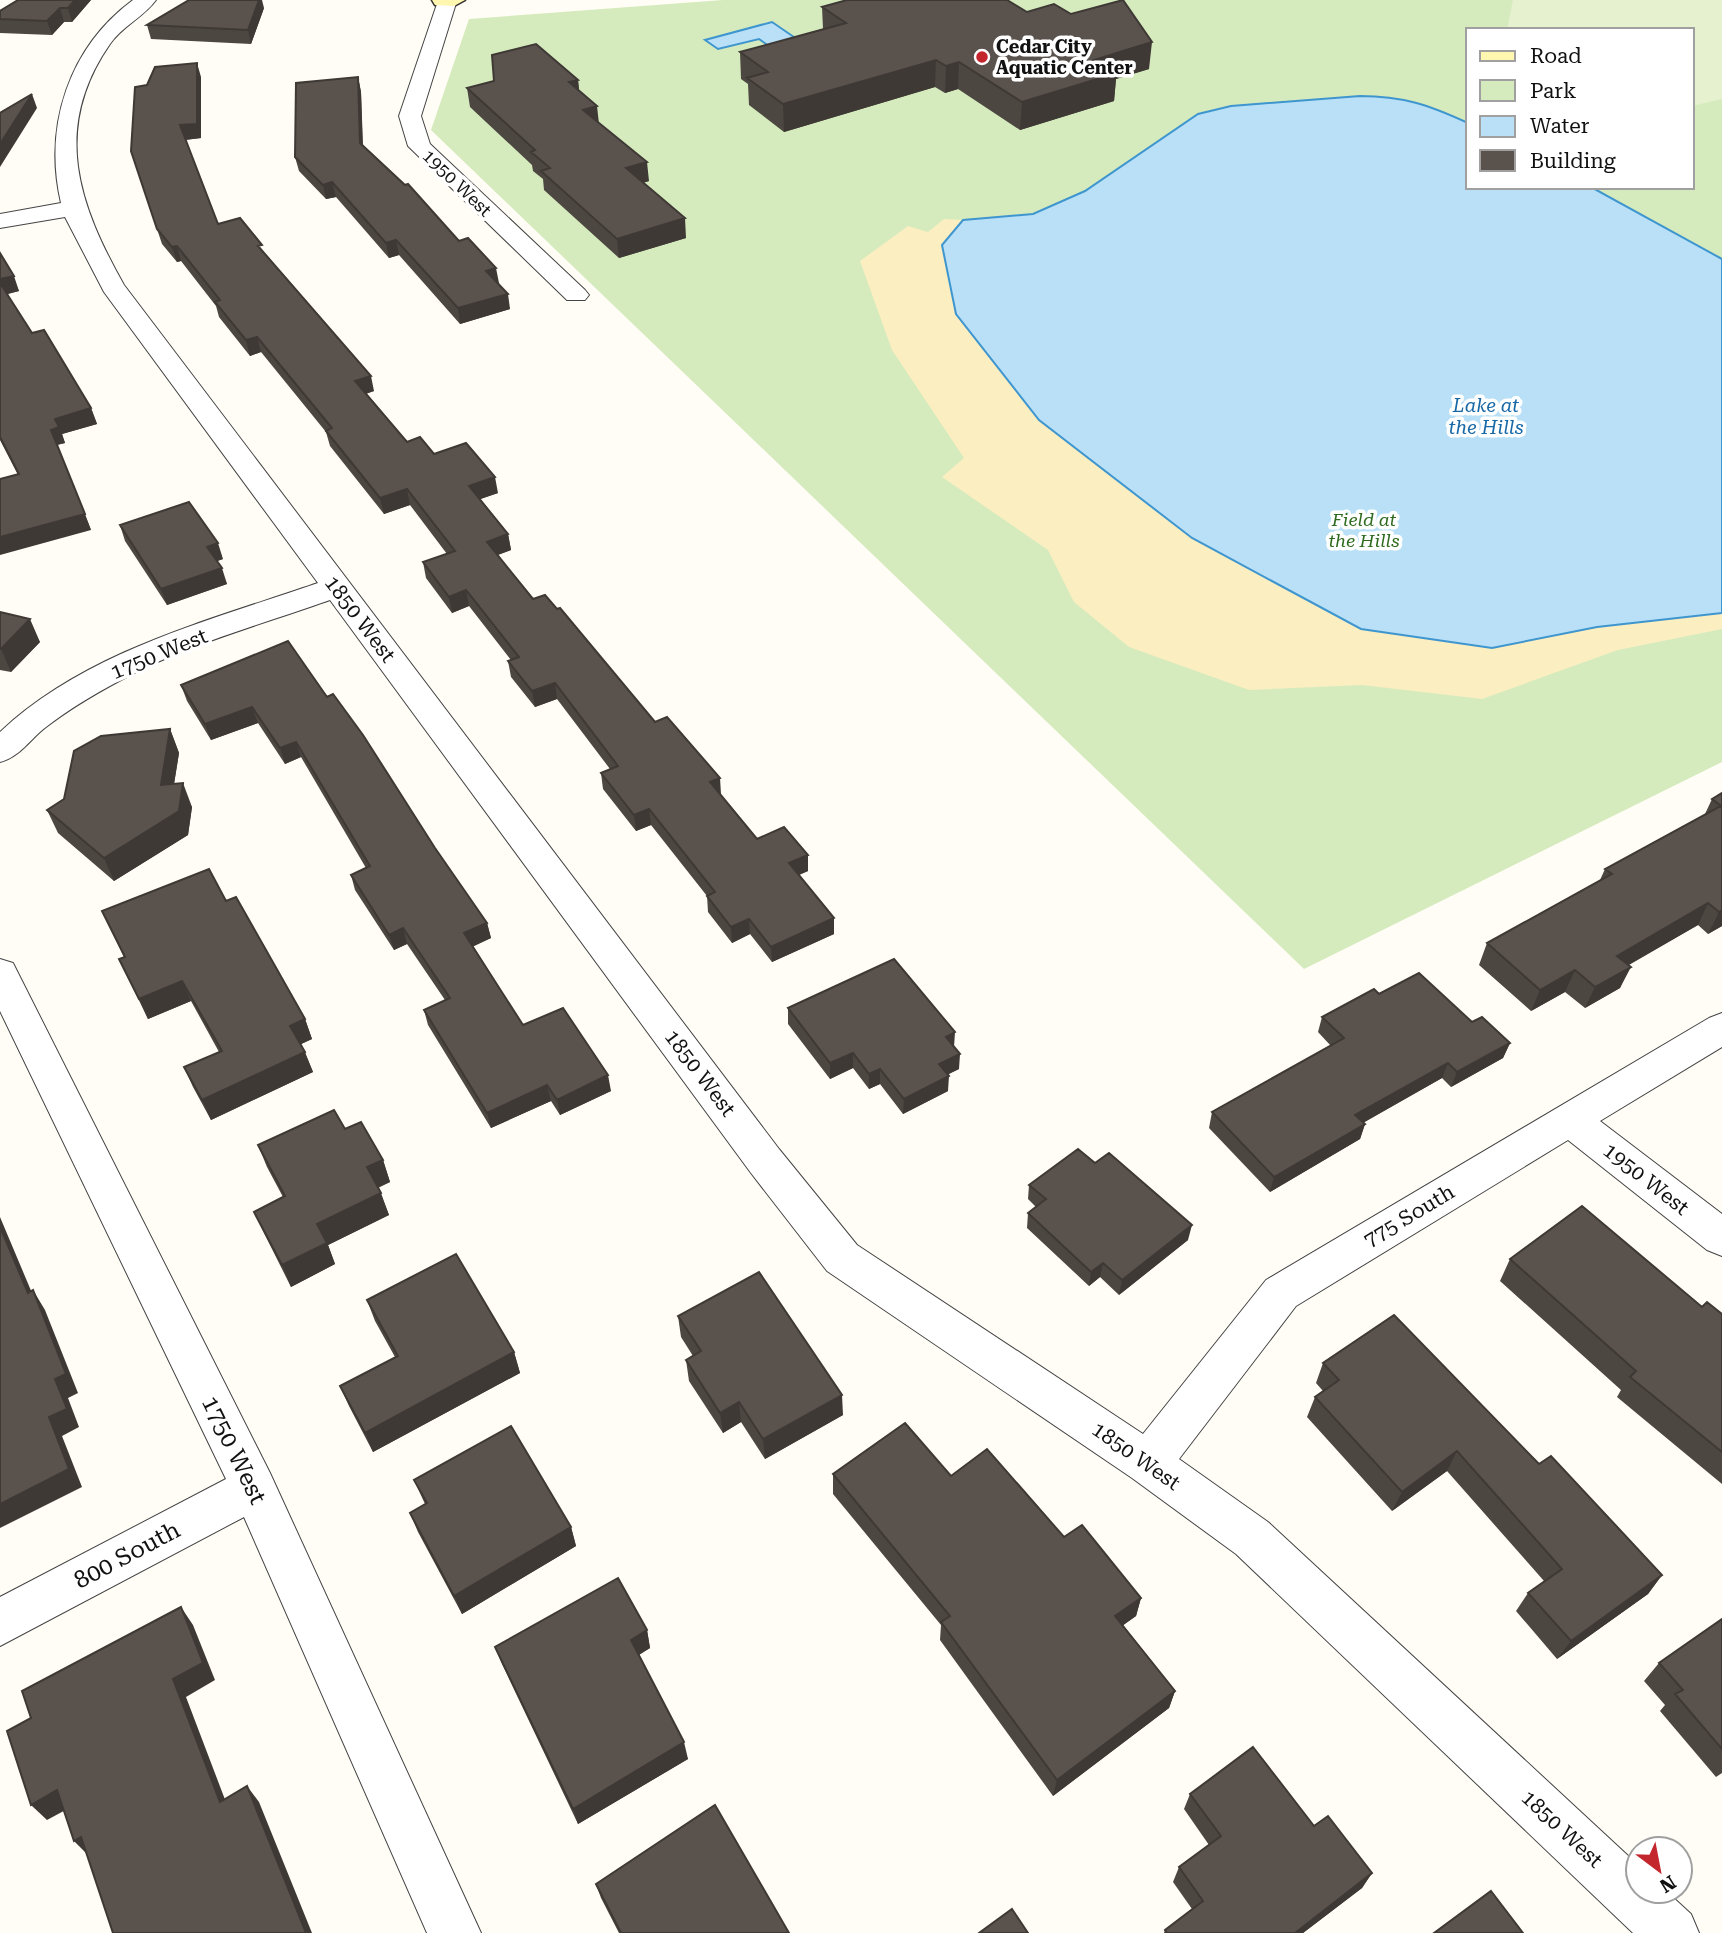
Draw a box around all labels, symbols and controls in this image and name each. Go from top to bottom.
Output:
legend [1466,28,1694,189]
place label: Cedar City Aquatic Center [996,36,1133,78]
text: Road [1530,44,1582,68]
marker: Cedar City Aquatic Center [974,49,990,65]
text: Park [1530,79,1576,103]
text: Water [1530,114,1590,138]
street label: 1950 West [419,145,496,221]
text: Building [1530,149,1616,173]
water label: Lake at the Hills [1448,394,1524,439]
park label: Field at the Hills [1328,509,1400,551]
street label: 1850 West [320,571,400,667]
street label: 1750 West [107,624,211,684]
street label: 1850 West [660,1025,740,1121]
street label: 1950 West [1598,1138,1694,1220]
street label: 775 South [1359,1179,1459,1252]
street label: 1750 West [196,1391,272,1509]
street label: 1850 West [1087,1417,1185,1495]
street label: 800 South [69,1515,185,1595]
street label: 1850 West [1516,1785,1608,1873]
north arrow [1624,1835,1694,1905]
text: N [1655,1870,1680,1898]

